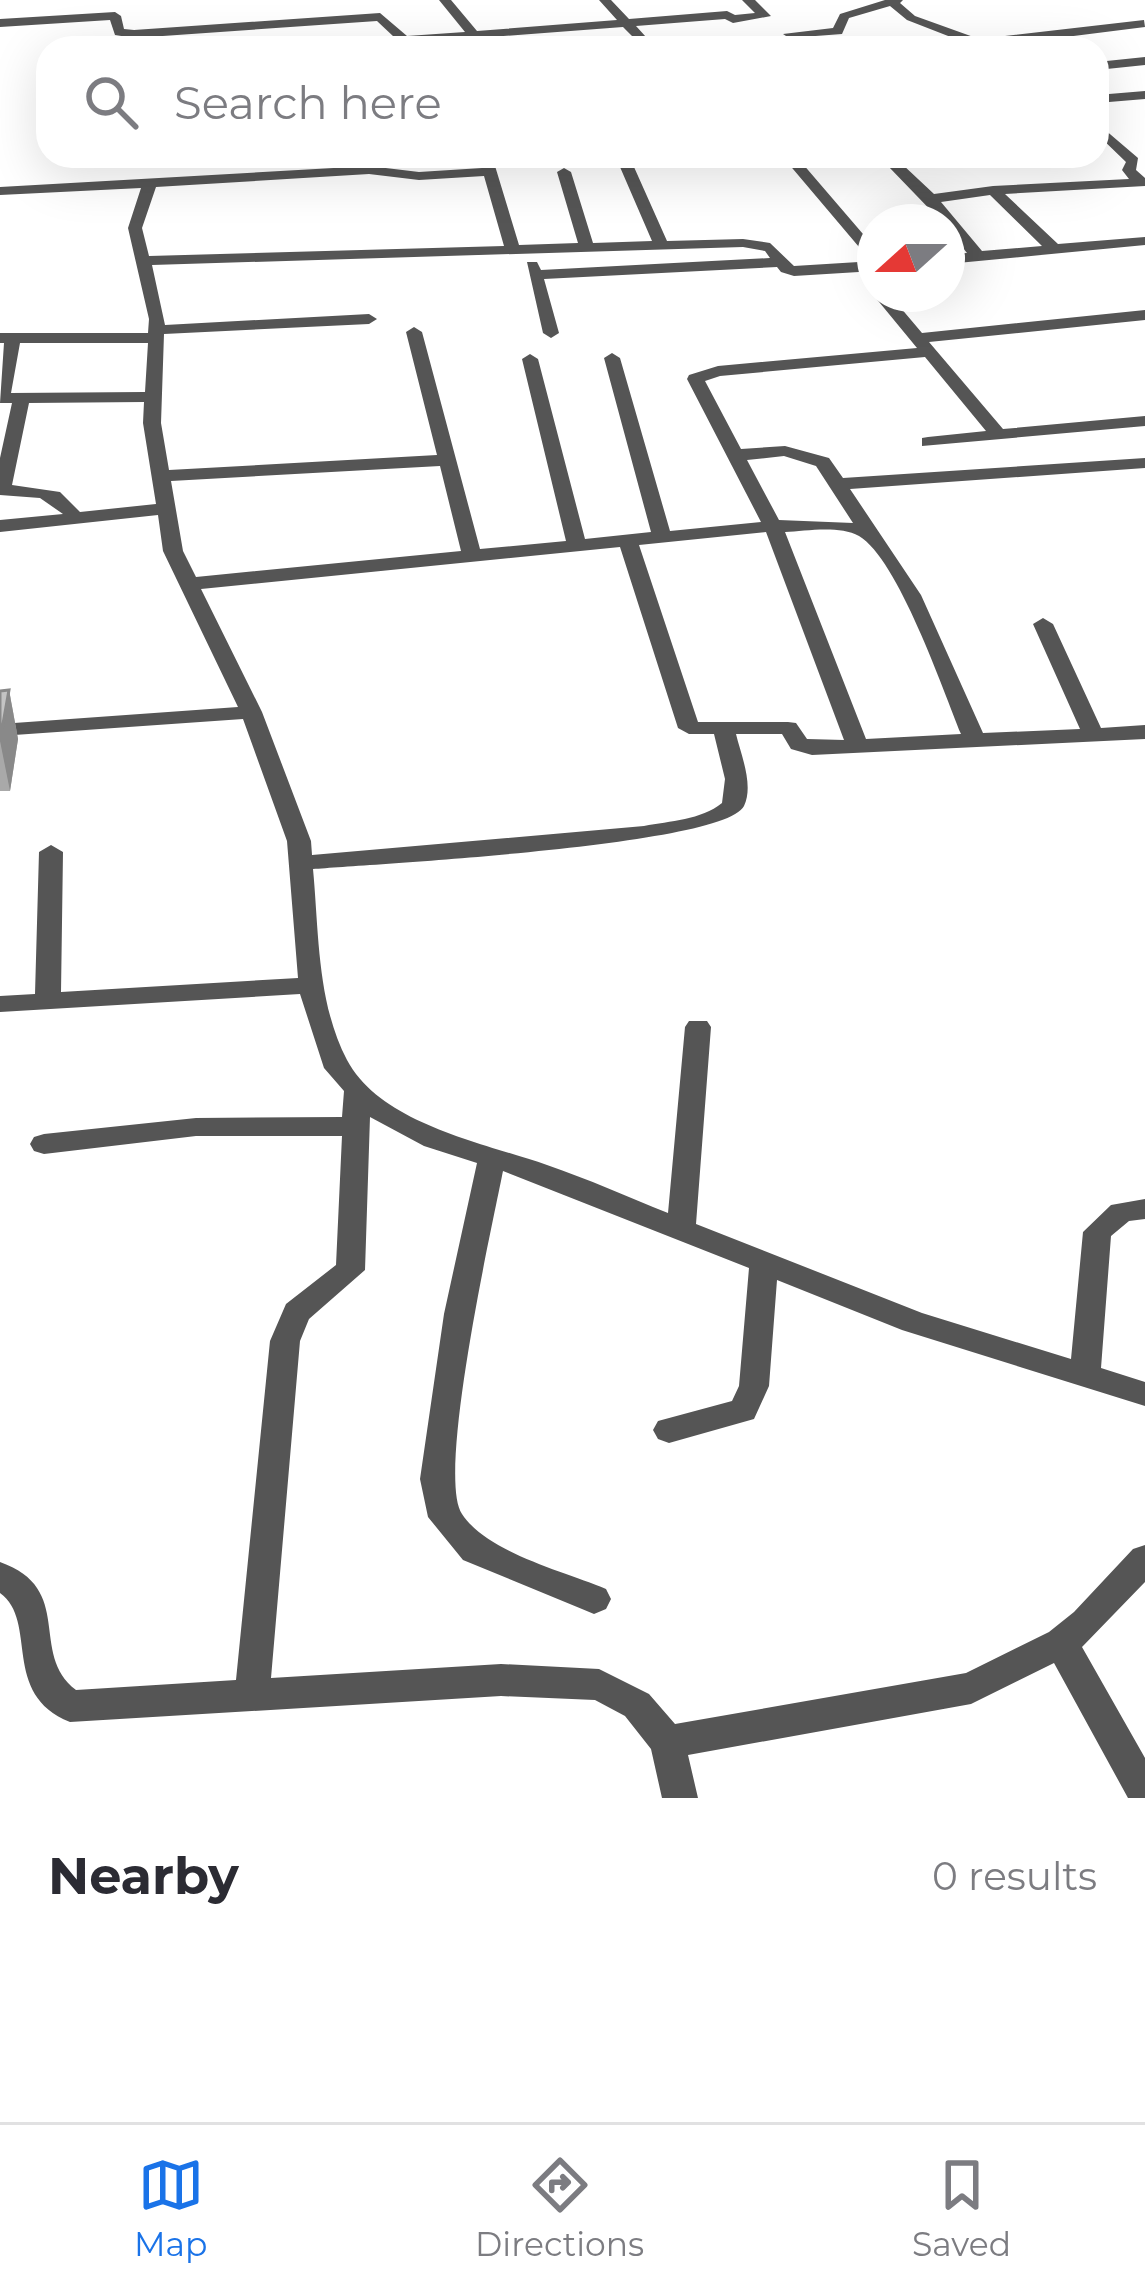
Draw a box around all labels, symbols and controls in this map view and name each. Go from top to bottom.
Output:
search box [36,36,1109,168]
icon: search [78,69,144,135]
text: Search here [174,75,442,130]
north arrow [857,204,965,312]
text: Nearby [48,1845,239,1907]
text: 0 results [932,1852,1097,1900]
tab: Map [134,2152,207,2264]
tab: Directions [475,2152,644,2264]
tab: Saved [912,2152,1011,2264]

